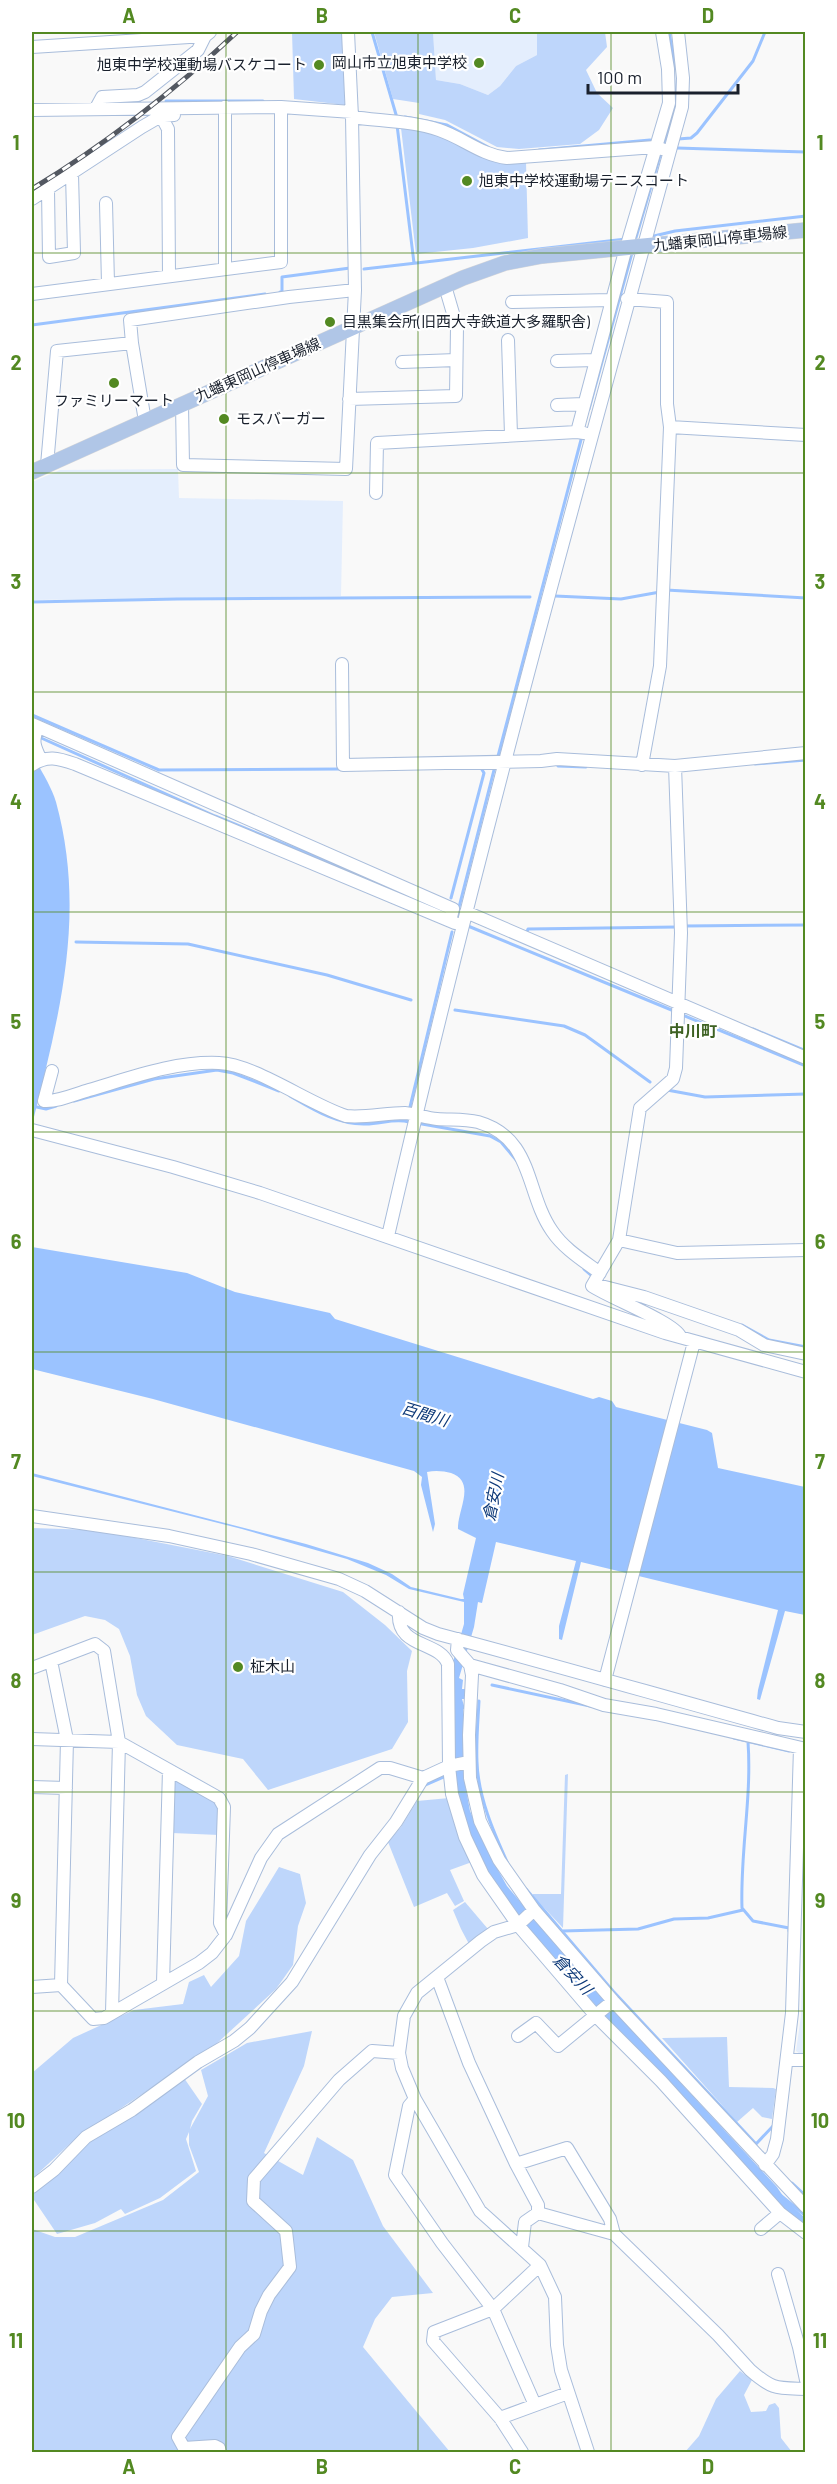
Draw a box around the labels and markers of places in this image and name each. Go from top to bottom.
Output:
place label: 岡山市立旭東中学校 [332,53,467,71]
place label: 旭東中学校運動場バスケコート [97,55,307,73]
marker: 岡山市立旭東中学校 [472,56,486,70]
marker: 旭東中学校運動場バスケコート [312,58,326,72]
place label: 旭東中学校運動場テニスコート [479,171,689,189]
marker: 旭東中学校運動場テニスコート [460,174,474,188]
place label: 目黒集会所(旧西大寺鉄道大多羅駅舎) [342,312,590,330]
marker: 目黒集会所(旧西大寺鉄道大多羅駅舎) [323,315,337,329]
marker: ファミリーマート [107,376,121,390]
place label: ファミリーマート [54,391,174,409]
place label: モスバーガー [236,409,326,427]
marker: モスバーガー [217,412,231,426]
place label: 柾木山 [250,1657,295,1675]
marker: 柾木山 [231,1660,245,1674]

